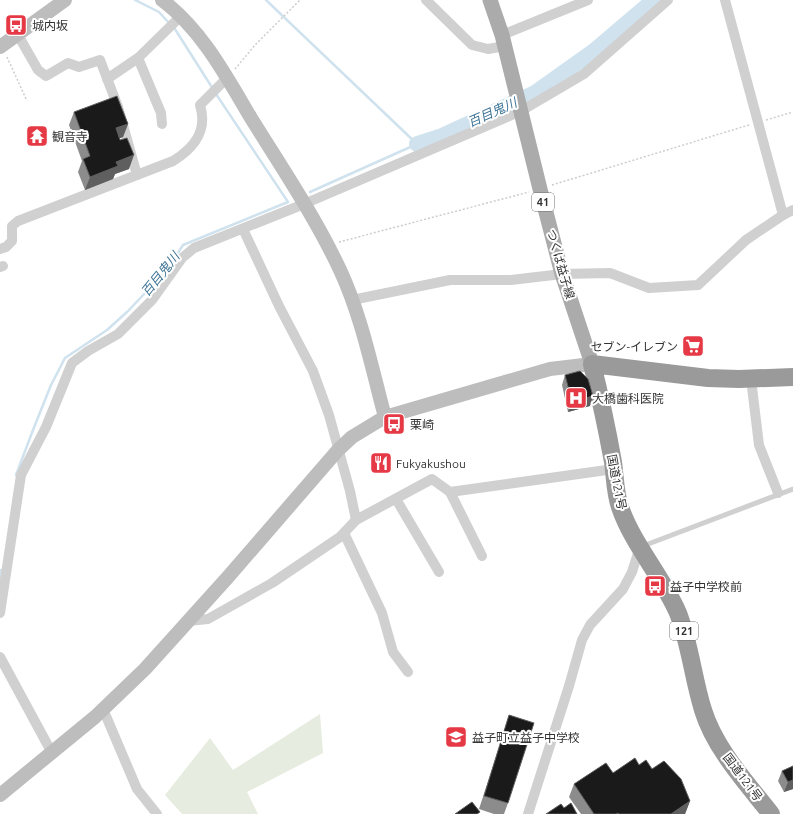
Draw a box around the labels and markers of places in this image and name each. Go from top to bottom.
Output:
bus stop icon: 城内坂 [3,12,29,38]
place label: 城内坂 [32,19,68,32]
temple icon: 観音寺 [24,123,50,149]
place label: 観音寺 [52,130,88,143]
supermarket icon: セブン-イレブン [680,333,706,359]
place label: セブン-イレブン [591,340,678,353]
hospital icon: 大橋歯科医院 [563,385,589,411]
place label: 大橋歯科医院 [592,392,664,405]
bus stop icon: 栗崎 [381,411,407,437]
place label: 栗崎 [410,418,434,431]
restaurant icon: Fukyakushou [368,450,394,476]
place label: Fukyakushou [396,457,466,470]
bus stop icon: 益子中学校前 [642,573,668,599]
place label: 益子中学校前 [670,580,742,593]
school or university icon: 益子町立益子中学校 [443,724,469,750]
place label: 益子町立益子中学校 [472,731,580,744]

